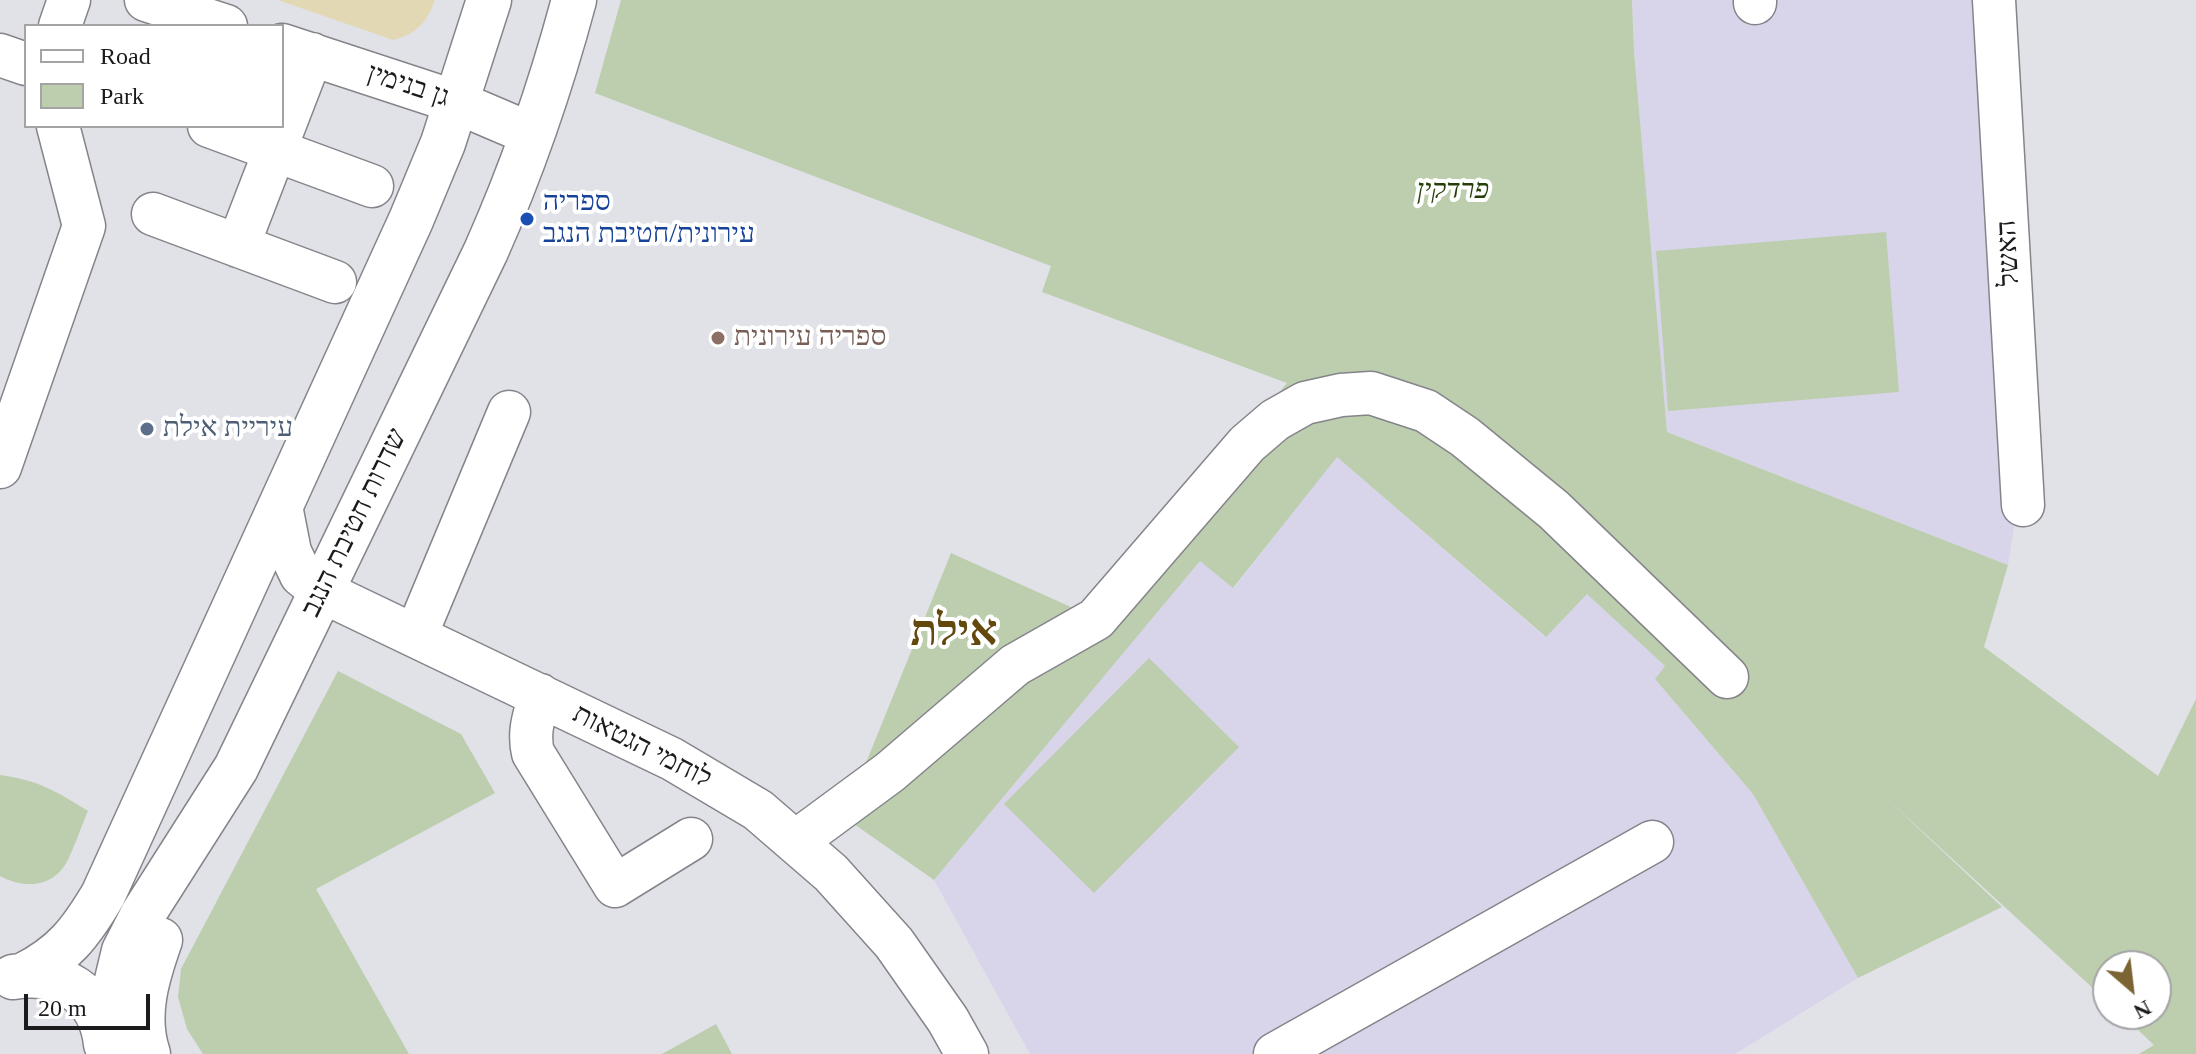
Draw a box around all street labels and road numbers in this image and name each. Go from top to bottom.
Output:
street label: גן בנימין [363,57,453,115]
street label: האשל [1991,219,2027,287]
street label: שדרות חטיבת הנגב [295,424,415,622]
street label: לוחמי הגטאות [567,698,717,796]

